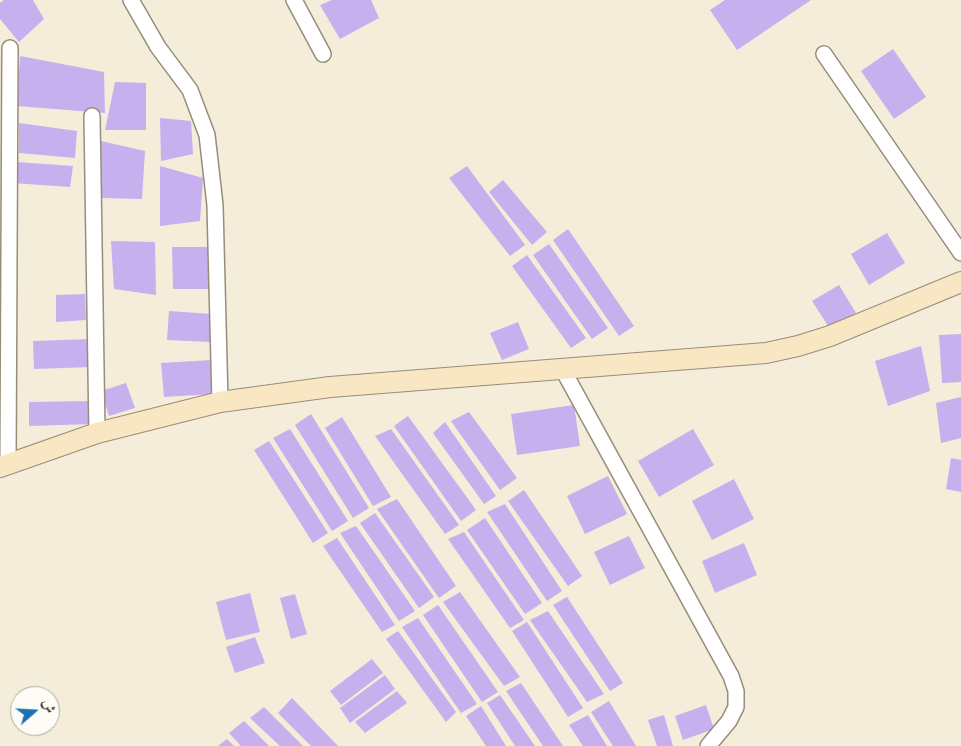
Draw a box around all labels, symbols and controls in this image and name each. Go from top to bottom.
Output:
north arrow [10,686,60,736]
text: ش [38,697,59,716]

